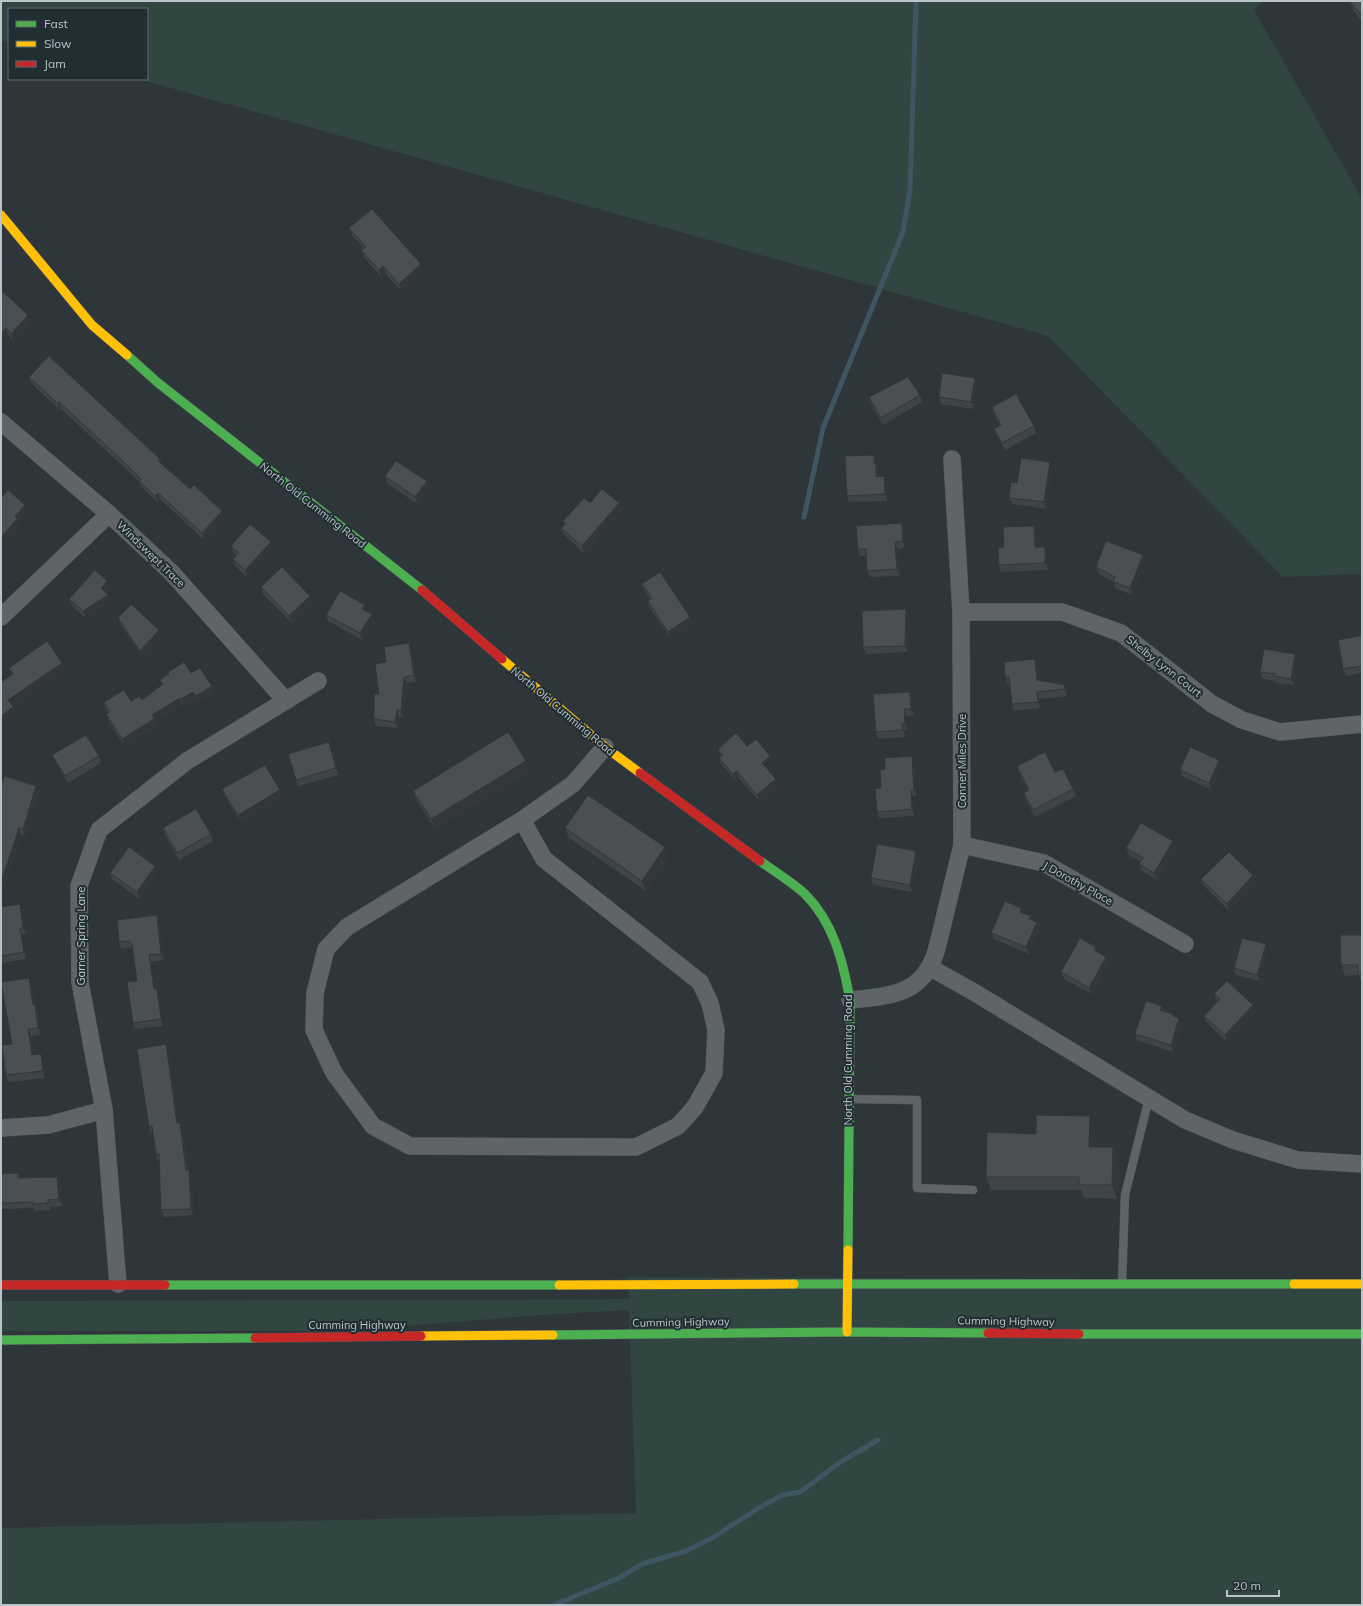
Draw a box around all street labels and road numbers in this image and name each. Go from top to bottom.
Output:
street label: North Old Cumming Road [257,459,369,551]
street label: Windswept Trace [114,518,188,590]
street label: Shelby Lynn Court [1123,632,1205,700]
street label: North Old Cumming Road [508,663,618,759]
street label: Conner Miles Drive [955,714,969,808]
street label: J Dorothy Place [1041,858,1115,908]
street label: Garner Spring Lane [74,887,88,985]
street label: North Old Cumming Road [841,994,855,1126]
street label: Cumming Highway [957,1313,1055,1329]
street label: Cumming Highway [632,1314,730,1330]
street label: Cumming Highway [308,1318,406,1332]

